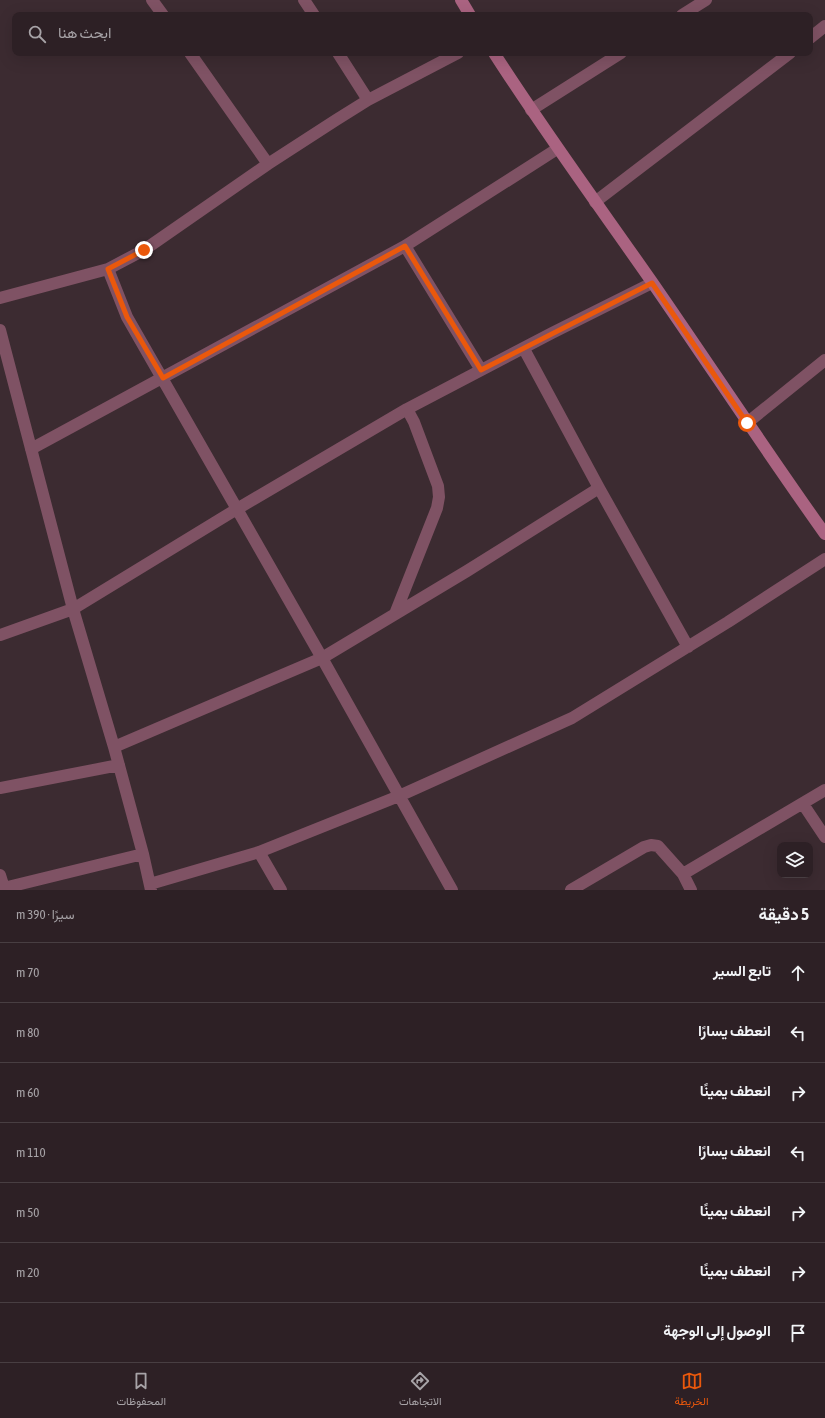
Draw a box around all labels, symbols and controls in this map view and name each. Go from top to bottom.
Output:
search box [12,12,813,56]
icon: search [26,23,48,45]
text: ابحث هنا [58,24,112,41]
route end [135,241,153,259]
route start [738,414,756,432]
map controls [777,842,813,878]
button: layers [777,842,813,878]
text: 5 دقيقة [759,904,809,924]
text: سيرًا · 390 m [16,907,74,922]
text: تابع السير [713,962,771,979]
icon: ahead [787,962,809,984]
text: 70 m [16,965,39,980]
text: انعطف يسارًا [698,1022,771,1039]
icon: left [787,1022,809,1044]
text: 80 m [16,1025,39,1040]
text: انعطف يمينًا [700,1082,771,1099]
icon: right [787,1082,809,1104]
text: 60 m [16,1085,39,1100]
text: انعطف يسارًا [698,1142,771,1159]
icon: left [787,1142,809,1164]
text: 110 m [16,1145,46,1160]
text: انعطف يمينًا [700,1202,771,1219]
icon: right [787,1202,809,1224]
text: 50 m [16,1205,39,1220]
text: انعطف يمينًا [700,1262,771,1279]
icon: right [787,1262,809,1284]
text: 20 m [16,1265,39,1280]
text: الوصول إلى الوجهة [663,1322,771,1339]
icon: arrive [787,1322,809,1344]
tab: المحفوظات [116,1370,166,1411]
tab: الاتجاهات [399,1370,442,1411]
tab: الخريطة [675,1370,709,1411]

